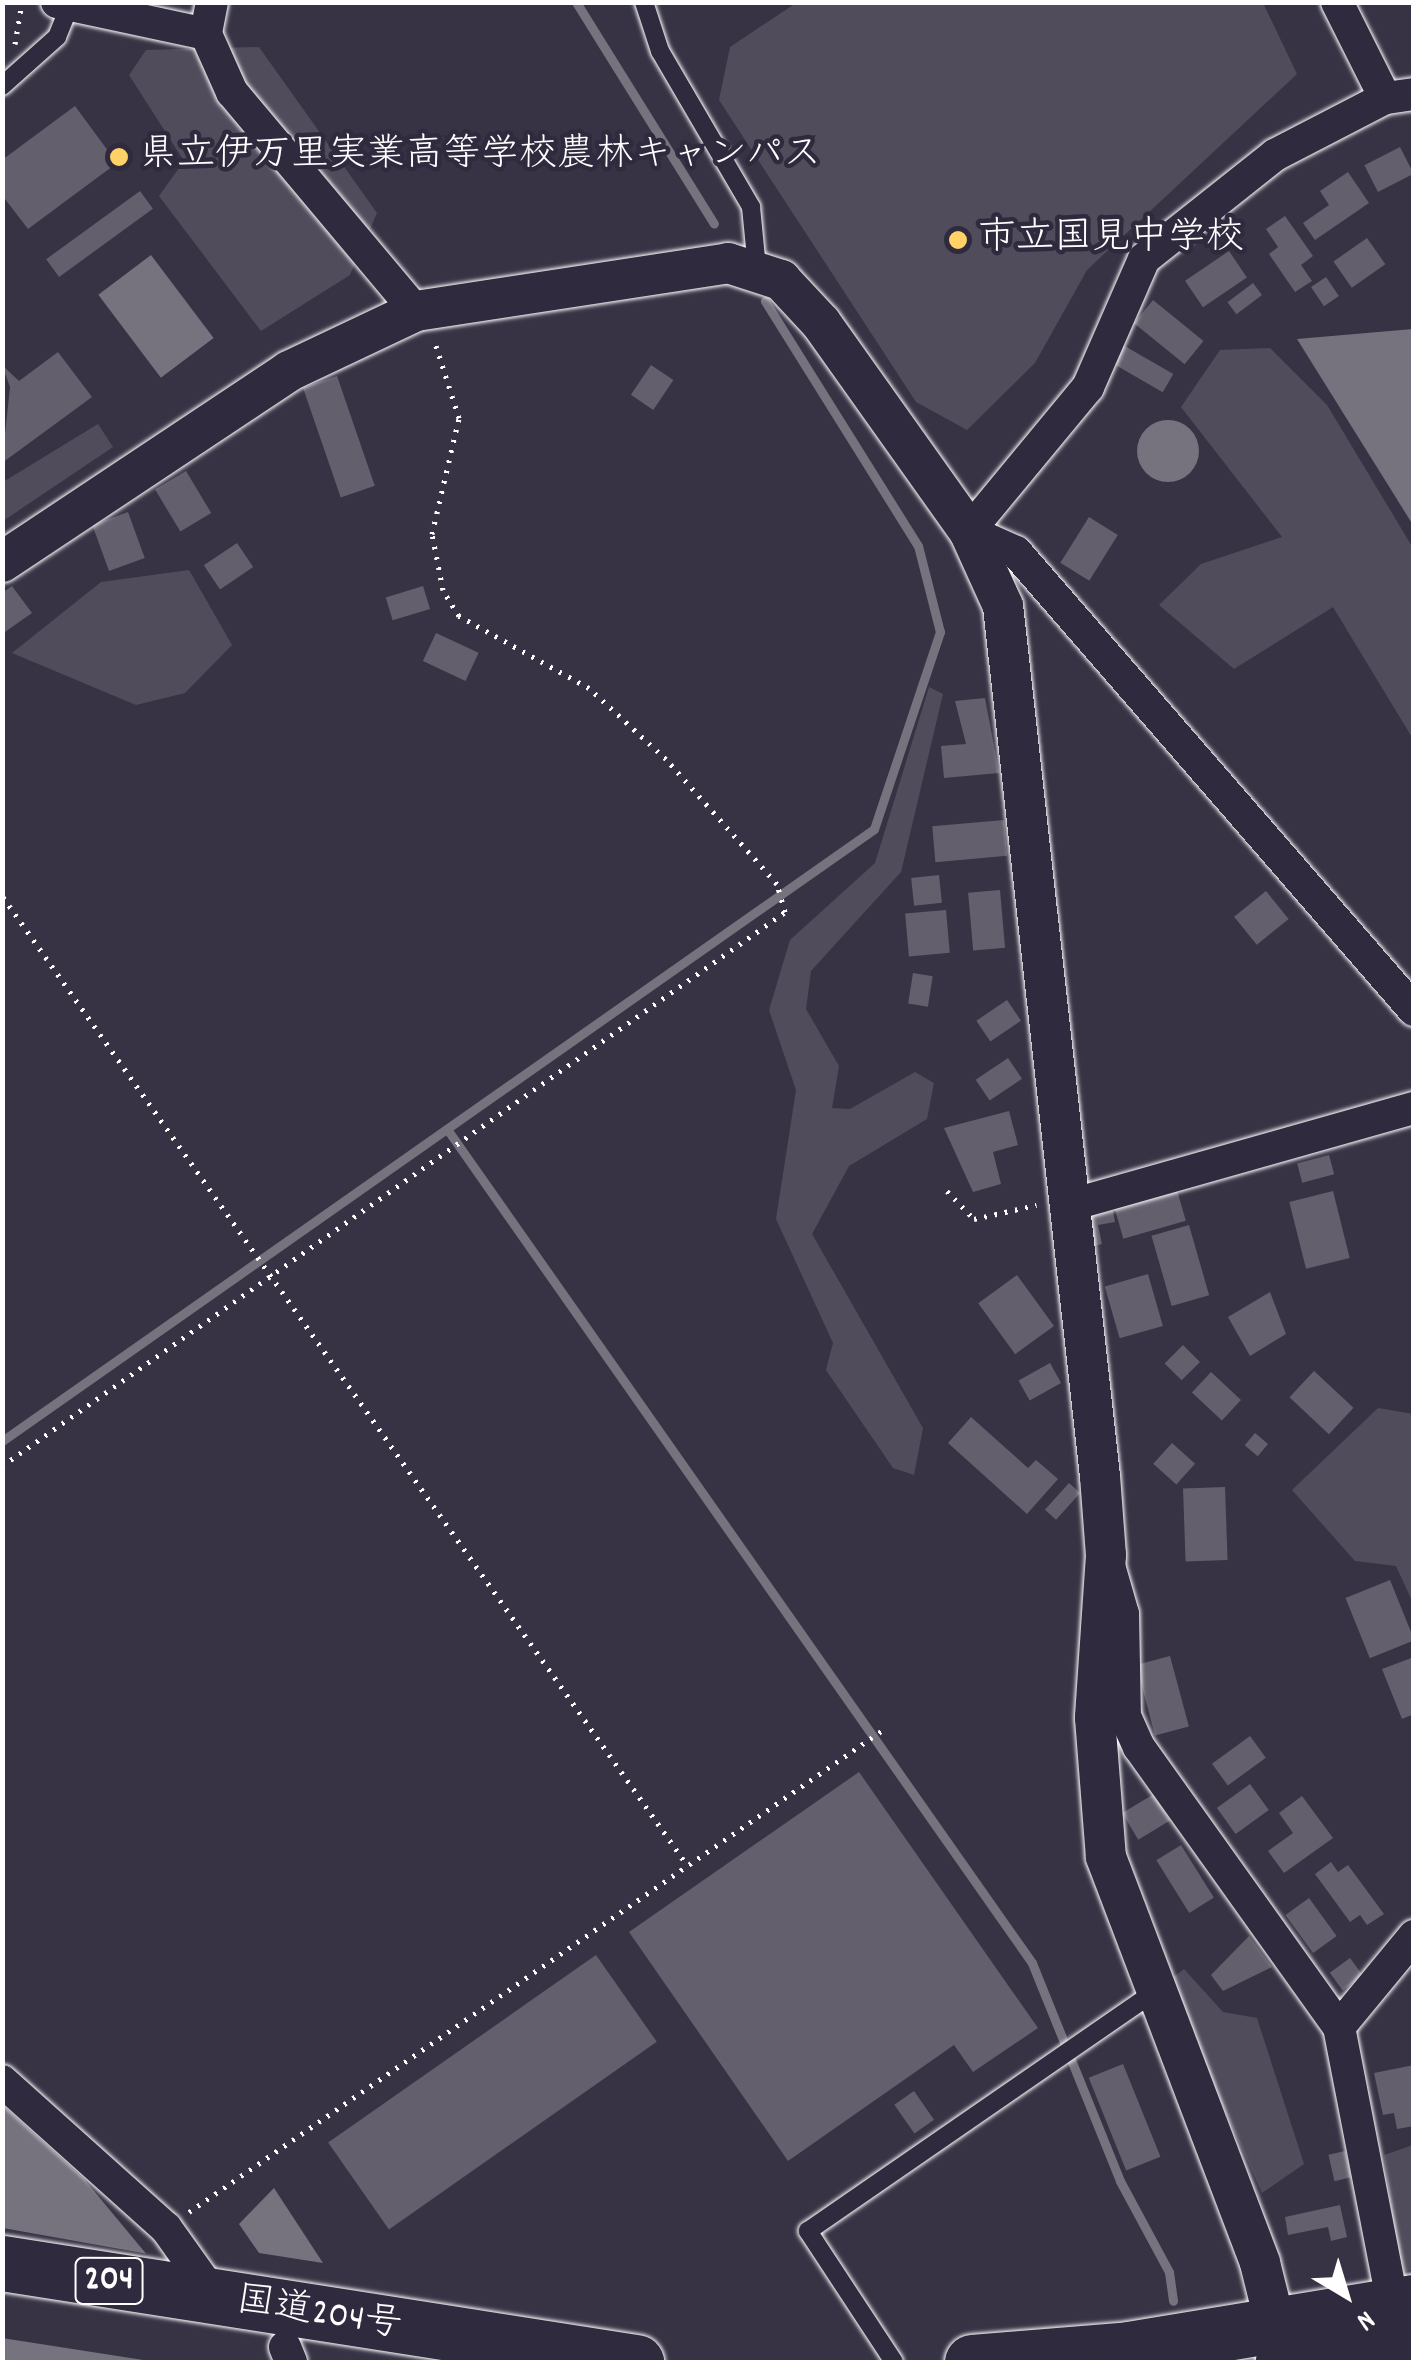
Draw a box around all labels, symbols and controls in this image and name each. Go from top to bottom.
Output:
place label: 県立伊万里実業高等学校農林キャンパス [139,134,823,180]
marker: 県立伊万里実業高等学校農林キャンパス [108,146,130,168]
place label: 市立国見中学校 [978,217,1244,263]
marker: 市立国見中学校 [947,229,969,251]
north arrow [1296,2245,1396,2345]
road number: 204 [74,2251,144,2311]
street label: 国道204号 [233,2279,405,2351]
text: N [1347,2299,1382,2339]

